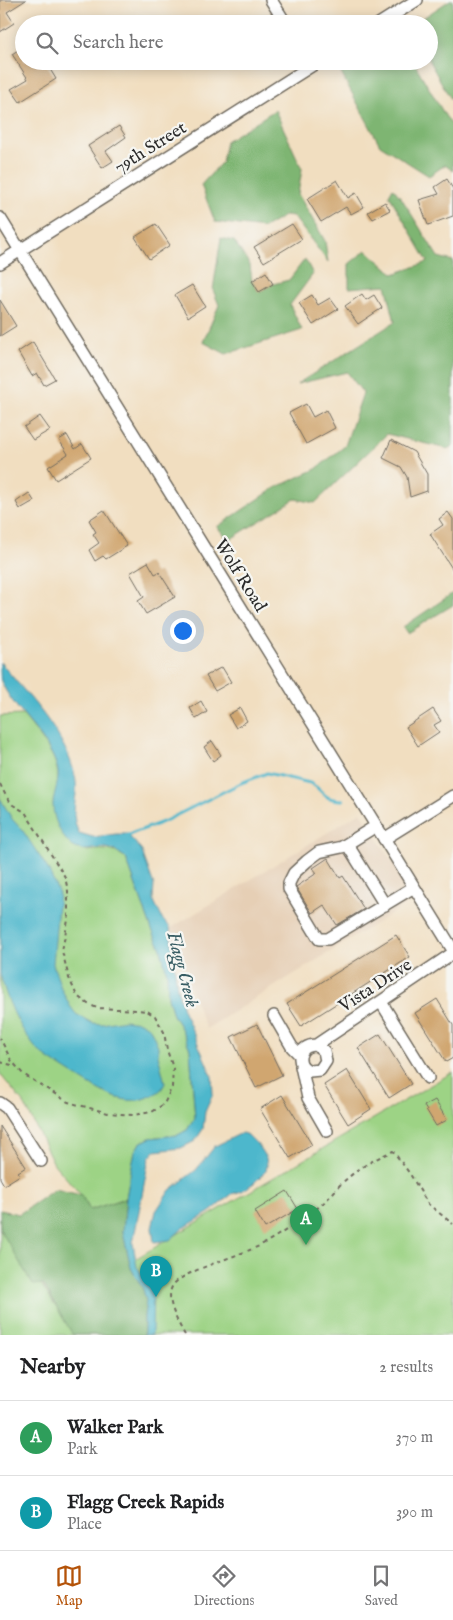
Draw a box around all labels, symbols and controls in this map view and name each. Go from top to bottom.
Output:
search box [15,15,438,70]
icon: search [33,29,61,57]
text: Search here [73,31,164,55]
street label: 79th Street [110,117,191,179]
street label: Wolf Road [208,535,271,617]
your location [170,618,196,644]
water label: Flagg Creek [160,929,204,1011]
street label: Vista Drive [334,954,417,1019]
pin: A [290,1204,322,1245]
pin: B [140,1256,172,1297]
text: Nearby [20,1354,85,1381]
text: 2 results [379,1358,433,1378]
text: Walker Park [67,1416,163,1440]
text: A [31,1428,41,1448]
text: 370 m [396,1428,433,1448]
text: Park [67,1440,97,1460]
text: Flagg Creek Rapids [67,1491,224,1515]
text: B [31,1503,41,1523]
text: 390 m [396,1503,433,1523]
text: Place [67,1515,102,1535]
tab: Map [55,1562,83,1610]
tab: Directions [193,1562,254,1610]
tab: Saved [365,1562,398,1610]

